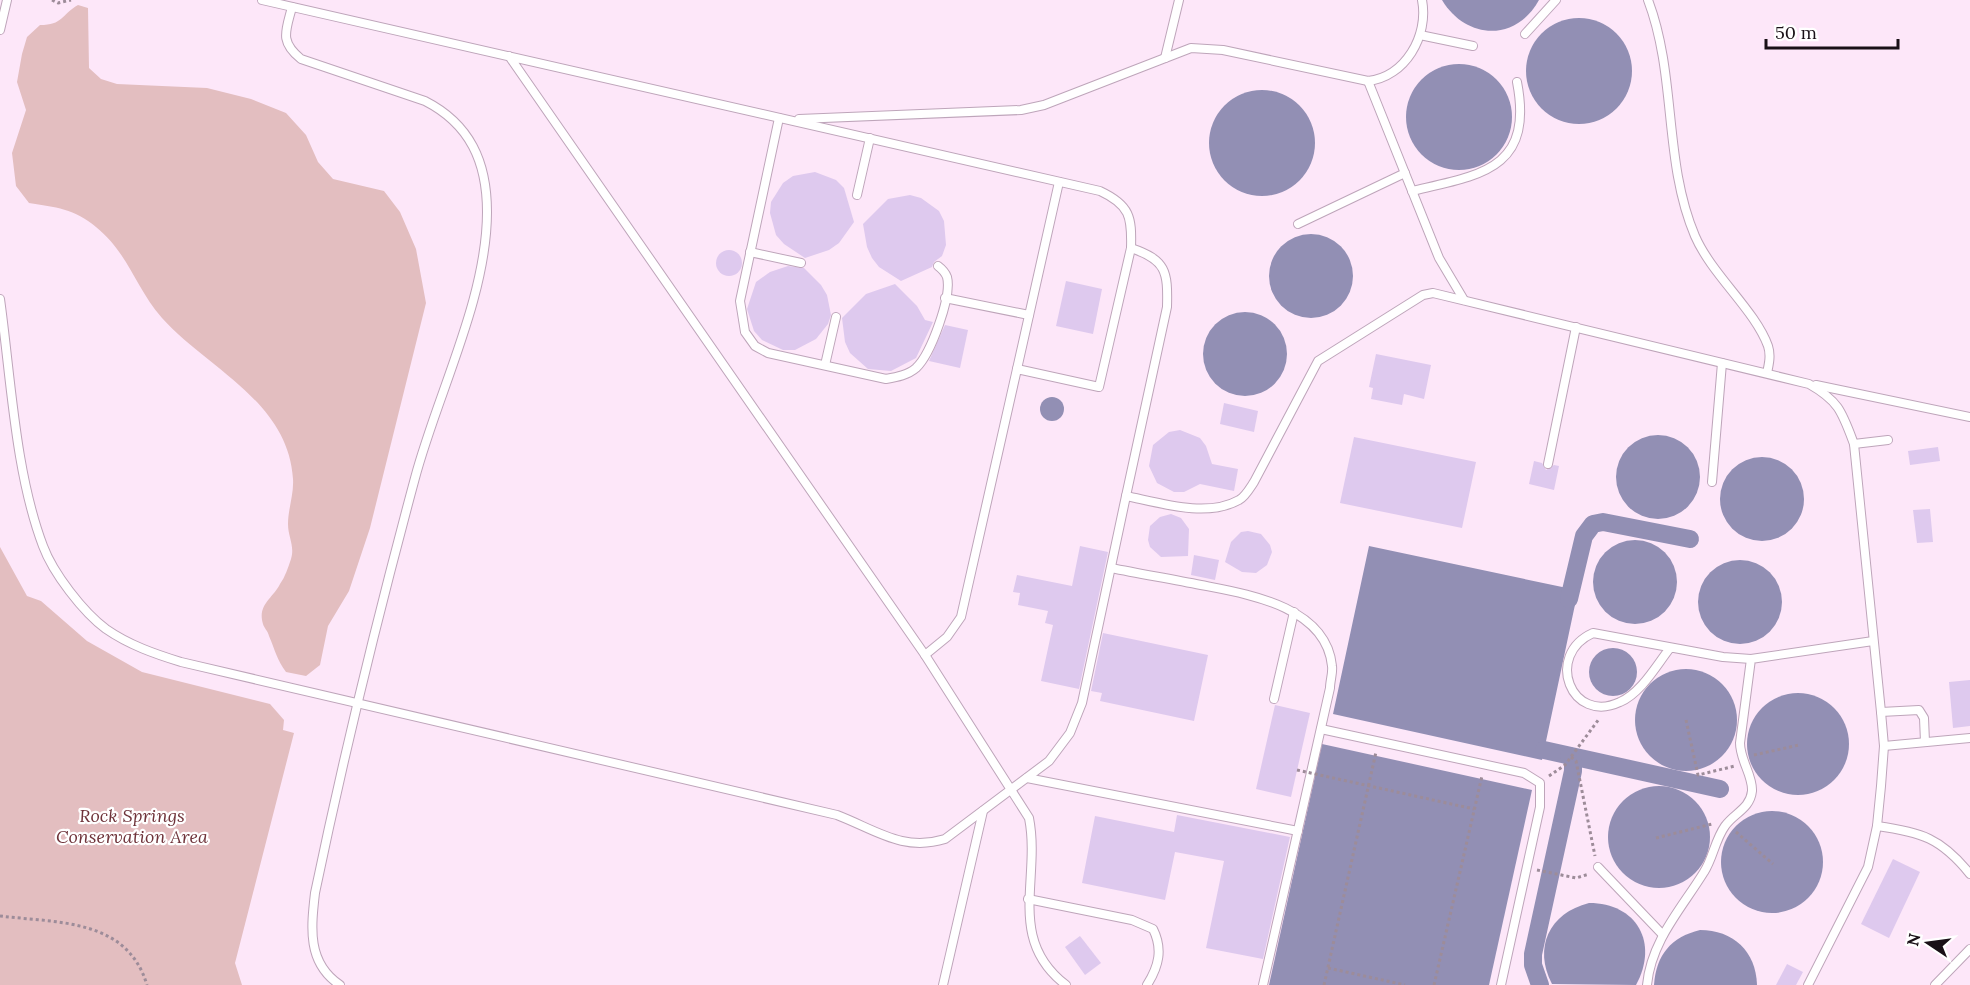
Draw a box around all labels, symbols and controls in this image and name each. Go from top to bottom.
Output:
scale bar [1766,12,1898,50]
text: 50 m [1775,21,1817,44]
park label: Rock Springs Conservation Area [56,804,208,848]
north arrow [1898,913,1958,973]
text: N [1902,931,1925,948]

